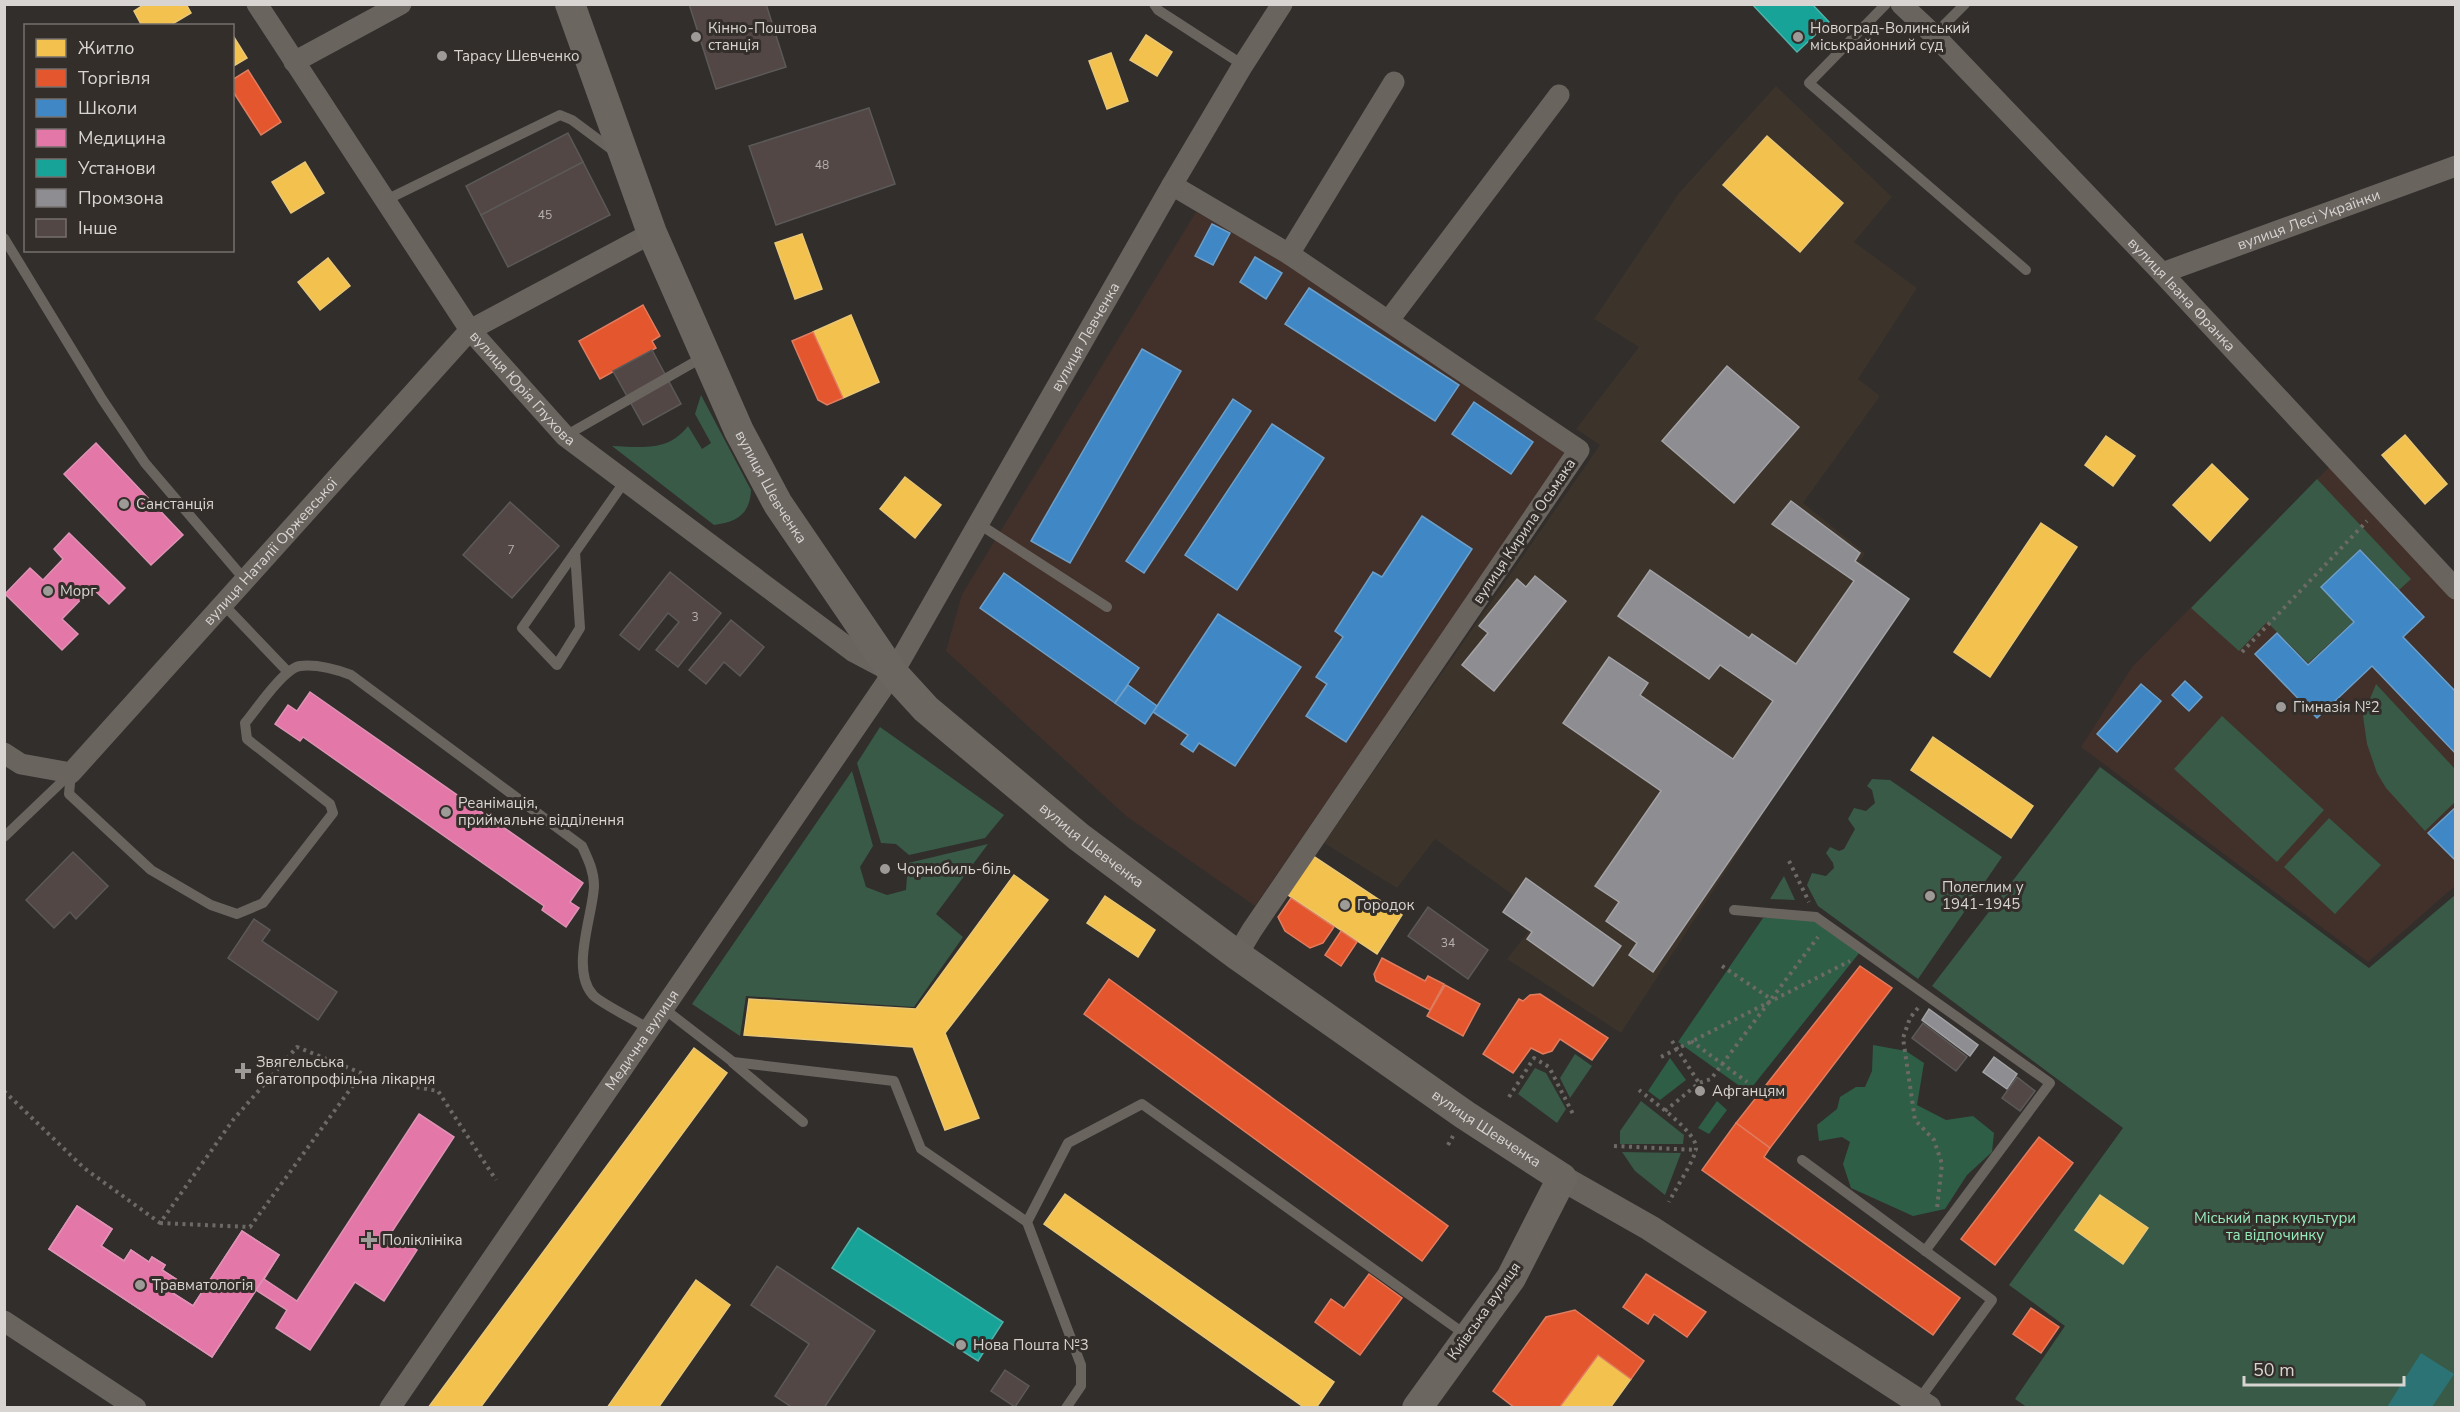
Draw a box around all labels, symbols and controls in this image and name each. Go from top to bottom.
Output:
place label: Кінно-Поштова станція [708,18,817,55]
place label: Новоград-Волинський міськрайонний суд [1810,18,1970,55]
legend [24,24,234,252]
marker: Кінно-Поштова станція [689,30,703,44]
marker: Новоград-Волинський міськрайонний суд [1791,30,1805,44]
text: Житло [78,36,134,60]
place label: Тарасу Шевченко [454,46,580,66]
marker: Тарасу Шевченко [435,49,449,63]
text: Торгівля [78,66,150,90]
text: Школи [78,96,137,120]
text: Медицина [78,126,166,150]
text: Установи [77,156,156,180]
house number: 48 [815,157,829,173]
street label: вулиця Лесі Українки [2234,184,2383,255]
text: Промзона [78,186,164,210]
house number: 45 [538,207,552,223]
text: Інше [78,216,117,240]
street label: вулиця Івана Франка [2123,233,2240,356]
street label: вулиця Левченка [1046,278,1124,395]
street label: вулиця Юрія Глухова [465,326,579,450]
street label: вулиця Шевченка [731,427,812,547]
street label: вулиця Кирила Осьмака [1468,454,1580,608]
street label: вулиця Наталії Оржевської [199,473,342,630]
place label: Санстанція [136,494,214,514]
marker: Санстанція [117,497,131,511]
house number: 7 [507,542,515,558]
place label: Морг [60,581,97,601]
marker: Морг [41,584,55,598]
house number: 3 [691,609,699,625]
place label: Гімназія №2 [2293,697,2380,717]
marker: Гімназія №2 [2274,700,2288,714]
place label: Реанімація, приймальне відділення [458,793,624,830]
street label: вулиця Шевченка [1035,798,1148,892]
marker: Реанімація, приймальне відділення [439,805,453,819]
place label: Чорнобиль-біль [897,859,1011,879]
marker: Чорнобиль-біль [878,862,892,876]
place label: Полеглим у 1941-1945 [1942,877,2024,914]
marker: Полеглим у 1941-1945 [1923,889,1937,903]
place label: Городок [1357,895,1415,915]
marker: Городок [1338,898,1352,912]
house number: 34 [1441,935,1455,951]
street label: Медична вулиця [600,986,683,1094]
place label: Звягельська багатопрофільна лікарня [256,1052,435,1089]
marker: Звягельська багатопрофільна лікарня [234,1062,252,1080]
place label: Афганцям [1712,1081,1785,1101]
marker: Афганцям [1693,1084,1707,1098]
street label: вулиця Шевченка [1428,1085,1545,1172]
park label: Міський парк культури та відпочинку [2194,1208,2356,1245]
place label: Поліклініка [382,1230,462,1250]
marker: Поліклініка [360,1231,378,1249]
street label: Київська вулиця [1443,1258,1525,1364]
place label: Травматологія [152,1275,253,1295]
marker: Травматологія [133,1278,147,1292]
place label: Нова Пошта №3 [973,1335,1089,1355]
marker: Нова Пошта №3 [954,1338,968,1352]
scale bar [2244,1349,2404,1387]
text: 50 m [2253,1358,2295,1382]

